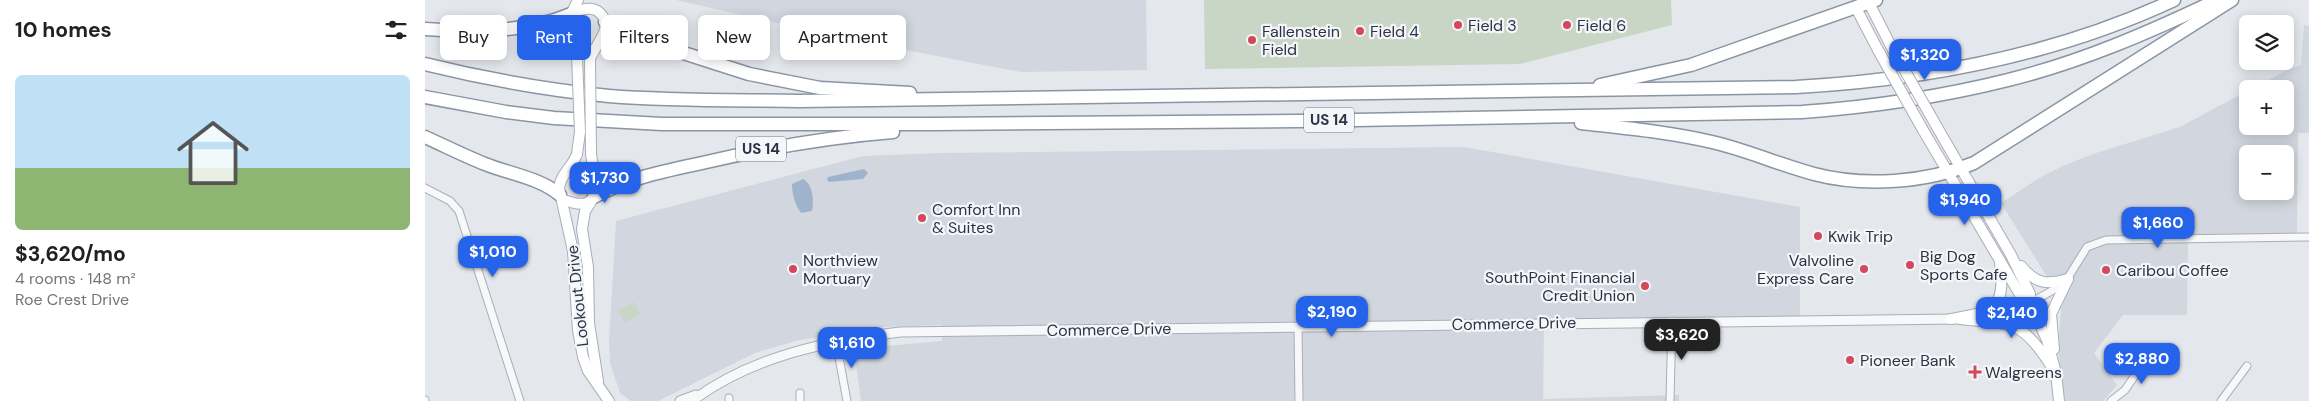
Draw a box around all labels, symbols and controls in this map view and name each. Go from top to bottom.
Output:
chip: Buy [440,15,507,60]
chip: Rent [517,15,591,60]
chip: Filters [601,15,688,60]
chip: New [698,15,770,60]
chip: Apartment [780,15,906,60]
place label: Field 3 [1468,15,1517,36]
place label: Field 6 [1577,15,1626,36]
map controls [2239,15,2294,200]
button: layers [2239,15,2294,70]
text: 10 homes [15,16,112,44]
icon: filters [382,16,410,44]
marker: Field 3 [1452,19,1464,31]
marker: Field 6 [1561,19,1573,31]
place label: Fallenstein Field [1262,21,1340,60]
place label: Field 4 [1370,21,1419,42]
marker: Field 4 [1354,25,1366,37]
marker: Fallenstein Field [1246,34,1258,46]
pin: $1,320 [1884,38,1966,81]
text: $1,320 [1900,44,1950,65]
button: + [2239,80,2294,135]
icon: home [168,108,258,198]
road number: US 14 [1304,108,1354,132]
road number: US 14 [736,136,786,162]
button: − [2239,145,2294,200]
pin: $1,730 [564,162,646,204]
text: $1,730 [581,167,629,188]
pin: $1,940 [1924,184,2006,226]
text: $1,940 [1939,189,1991,210]
place label: Comfort Inn & Suites [932,199,1020,238]
pin: $1,660 [2117,206,2199,249]
marker: Comfort Inn & Suites [916,212,928,224]
text: $1,660 [2133,212,2183,233]
place label: Kwik Trip [1828,226,1893,247]
marker: Kwik Trip [1812,230,1824,242]
pin: $1,010 [452,236,534,278]
text: $3,620/mo [15,240,126,268]
text: $1,010 [469,241,517,262]
street label: Lookout Drive [562,244,593,348]
place label: Big Dog Sports Cafe [1920,246,2008,285]
place label: Northview Mortuary [803,250,878,289]
place label: Valvoline Express Care [1757,250,1854,289]
marker: Big Dog Sports Cafe [1904,259,1916,271]
place label: Caribou Coffee [2116,260,2229,281]
marker: Northview Mortuary [787,263,799,275]
marker: Valvoline Express Care [1858,263,1870,275]
marker: Caribou Coffee [2100,264,2112,276]
place label: SouthPoint Financial Credit Union [1485,267,1635,306]
text: 4 rooms · 148 m² [15,268,136,289]
marker: SouthPoint Financial Credit Union [1639,280,1651,292]
text: Roe Crest Drive [15,289,129,310]
pin: $2,190 [1291,296,1373,338]
pin: $2,140 [1971,296,2053,339]
text: $2,190 [1307,301,1357,322]
text: $2,140 [1987,302,2037,323]
street label: Commerce Drive [1452,312,1576,335]
street label: Commerce Drive [1047,318,1171,341]
pin: $3,620 [1641,318,1723,361]
text: $3,620 [1655,324,1709,345]
pin: $1,610 [811,326,893,369]
text: $1,610 [829,332,875,353]
pin: $2,880 [2101,342,2183,385]
text: $2,880 [2115,348,2169,369]
place label: Pioneer Bank [1860,350,1956,371]
marker: Pioneer Bank [1844,354,1856,366]
place label: Walgreens [1985,362,2062,383]
marker: Walgreens [1969,366,1981,378]

